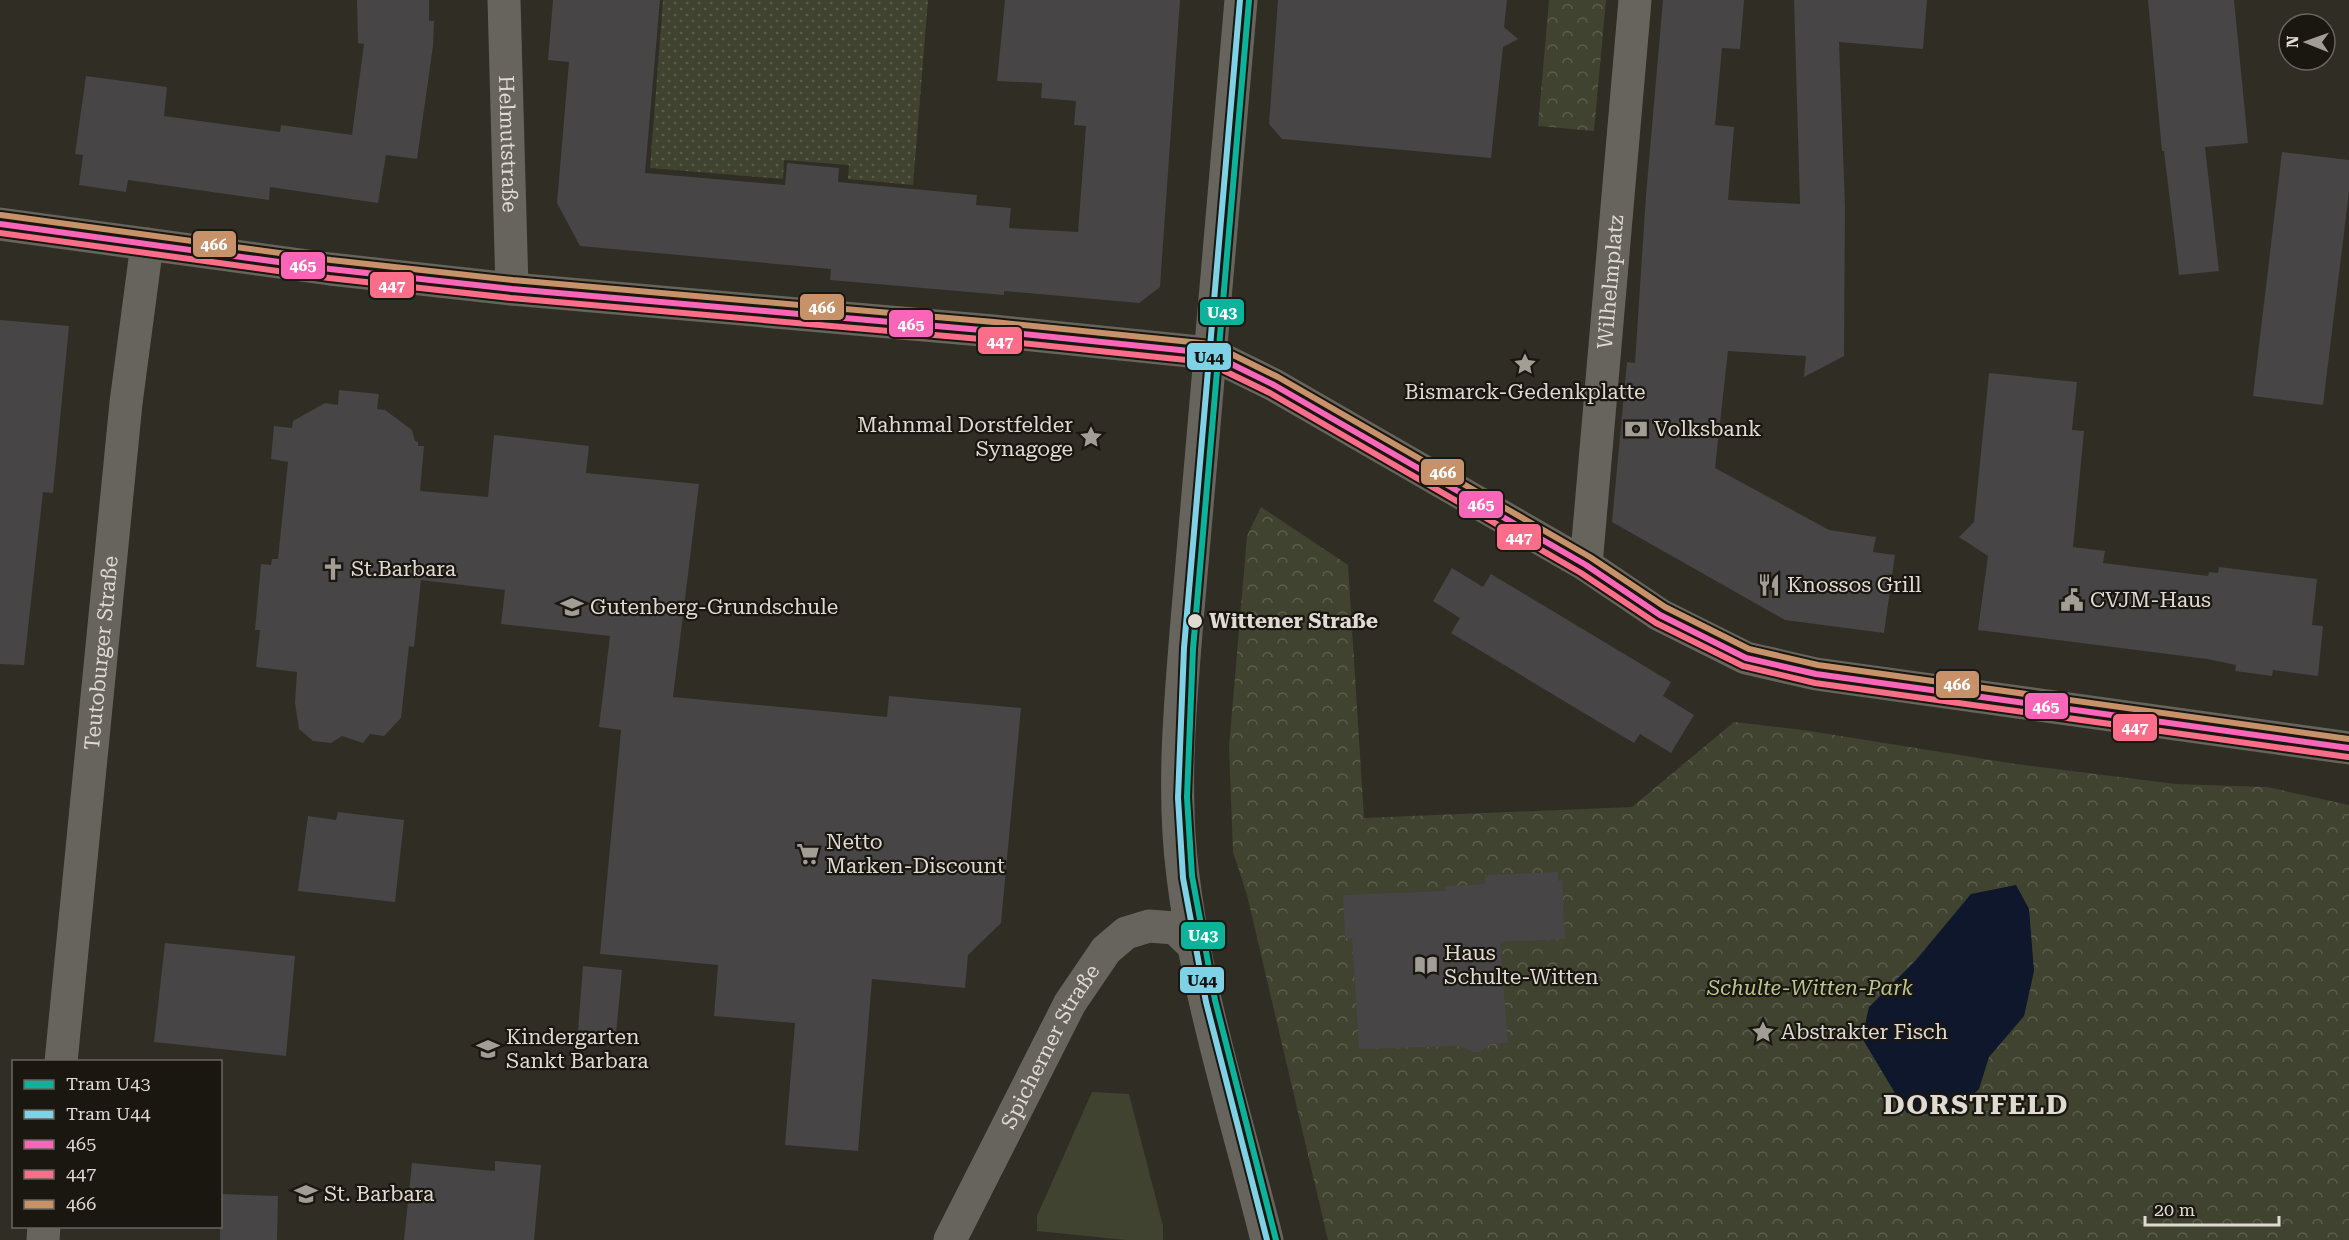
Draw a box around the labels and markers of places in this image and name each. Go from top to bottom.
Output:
place icon: Bismarck-Gedenkplatte [1512,351,1538,377]
place label: Bismarck-Gedenkplatte [1404,380,1646,404]
place label: Mahnmal Dorstfelder Synagoge [857,413,1073,461]
bank icon: Volksbank [1623,416,1649,442]
place label: Volksbank [1654,417,1761,441]
place icon: Mahnmal Dorstfelder Synagoge [1078,424,1104,450]
church icon: St.Barbara [320,556,346,582]
place label: St.Barbara [351,557,457,581]
restaurant icon: Knossos Grill [1756,572,1782,598]
place label: Knossos Grill [1787,573,1922,597]
public building icon: CVJM-Haus [2059,587,2085,613]
place label: CVJM-Haus [2090,588,2211,612]
school or university icon: Gutenberg-Grundschule [559,594,585,620]
place label: Gutenberg-Grundschule [590,595,838,619]
place label: Wittener Straße [1209,609,1378,633]
marker: Wittener Straße [1186,612,1204,630]
place label: Netto Marken-Discount [826,830,1005,878]
supermarket icon: Netto Marken-Discount [795,841,821,867]
place label: Haus Schulte-Witten [1444,941,1599,989]
library icon: Haus Schulte-Witten [1413,952,1439,978]
place icon: Abstrakter Fisch [1750,1019,1776,1045]
place label: Abstrakter Fisch [1781,1020,1949,1044]
place label: Kindergarten Sankt Barbara [506,1025,649,1073]
school or university icon: Kindergarten Sankt Barbara [475,1036,501,1062]
school or university icon: St. Barbara [293,1181,319,1207]
place label: St. Barbara [324,1182,435,1206]

